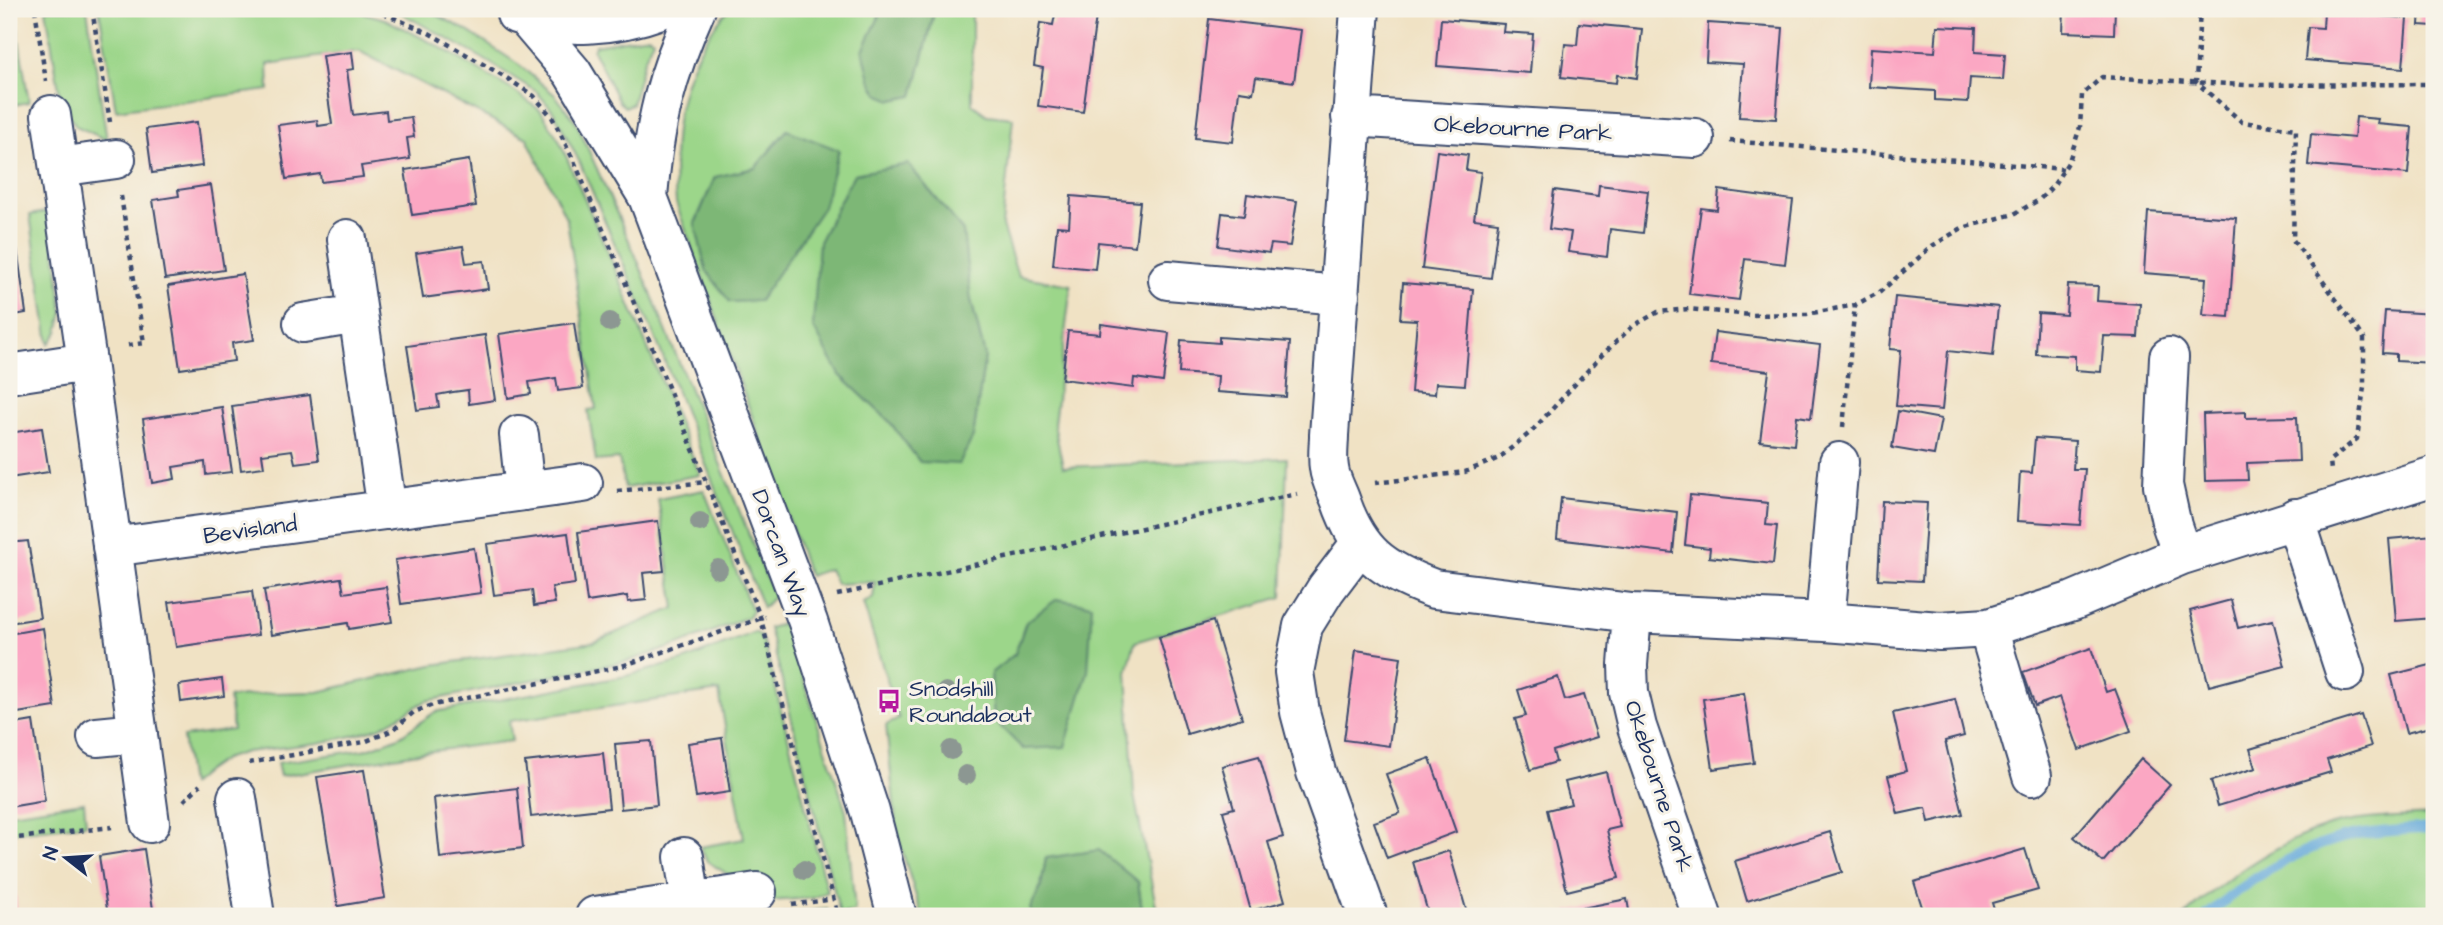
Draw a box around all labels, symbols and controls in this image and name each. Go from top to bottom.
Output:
street label: Okebourne Park [1433,108,1613,150]
street label: Dorcan Way [742,485,819,622]
street label: Bevisland [201,508,299,552]
place label: Snodshill Roundabout [909,673,1033,731]
bus stop icon: Snodshill Roundabout [875,687,903,715]
street label: Okebourne Park [1616,696,1702,876]
north arrow [32,824,102,894]
text: N [37,844,66,863]

